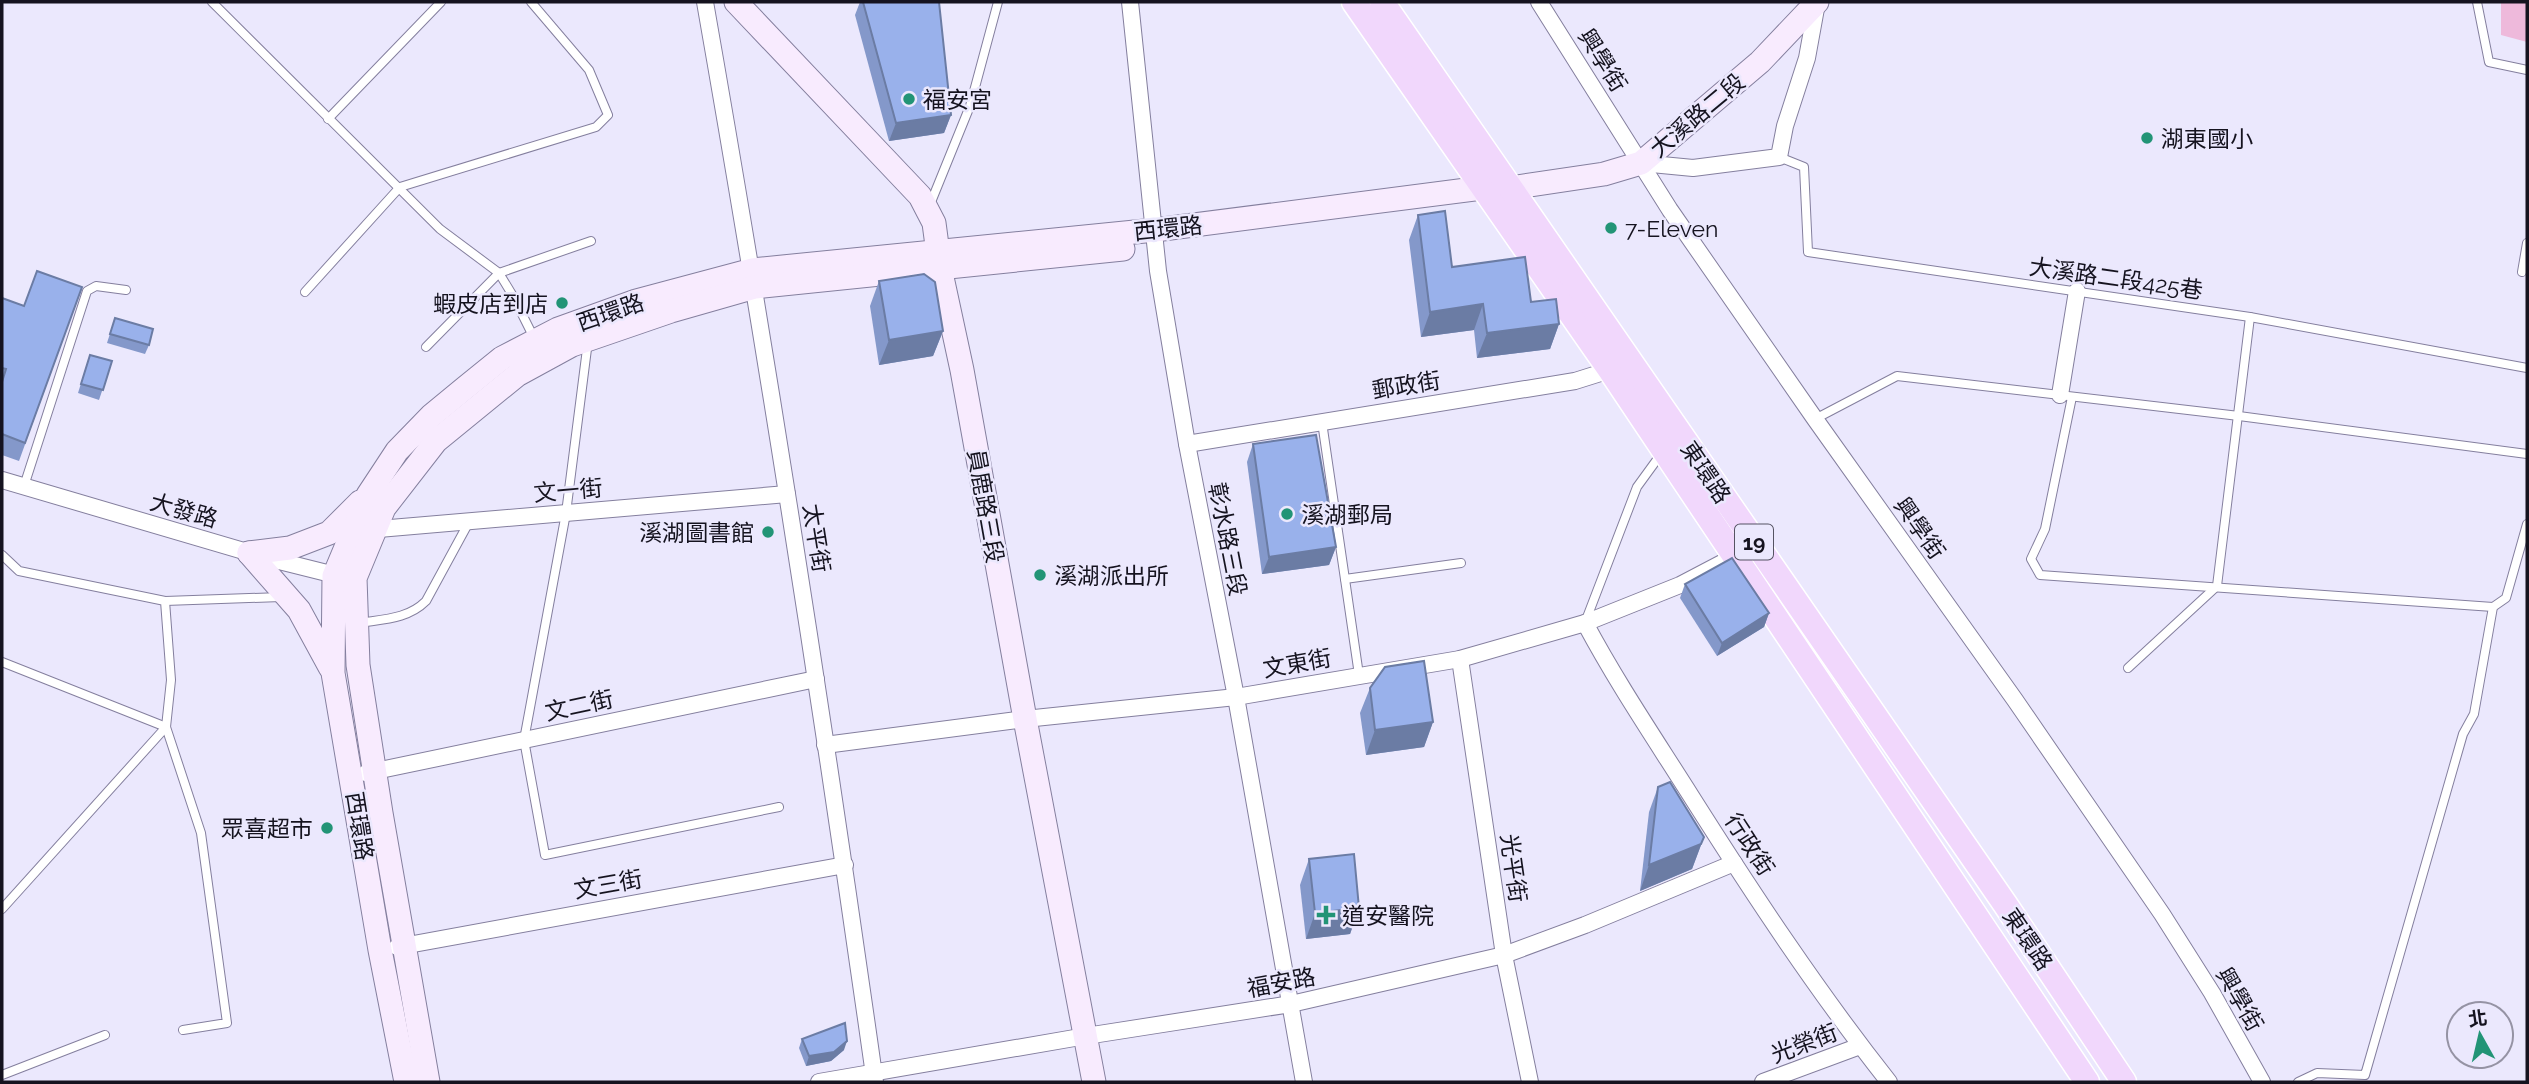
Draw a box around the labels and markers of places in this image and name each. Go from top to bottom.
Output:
place label: 福安宮 [923,86,992,113]
marker: 福安宮 [901,91,917,107]
place label: 湖東國小 [2161,125,2253,152]
marker: 湖東國小 [2139,130,2155,146]
place label: 7-Eleven [1625,215,1719,242]
marker: 7-Eleven [1603,220,1619,236]
place label: 蝦皮店到店 [433,290,548,317]
marker: 蝦皮店到店 [554,295,570,311]
place label: 溪湖郵局 [1301,501,1393,528]
marker: 溪湖郵局 [1279,506,1295,522]
place label: 溪湖圖書館 [639,519,754,546]
marker: 溪湖圖書館 [760,524,776,540]
place label: 溪湖派出所 [1054,562,1169,589]
marker: 溪湖派出所 [1032,567,1048,583]
place label: 眾喜超市 [221,815,313,842]
marker: 眾喜超市 [319,820,335,836]
place label: 道安醫院 [1342,902,1434,929]
marker: 道安醫院 [1316,905,1336,925]

